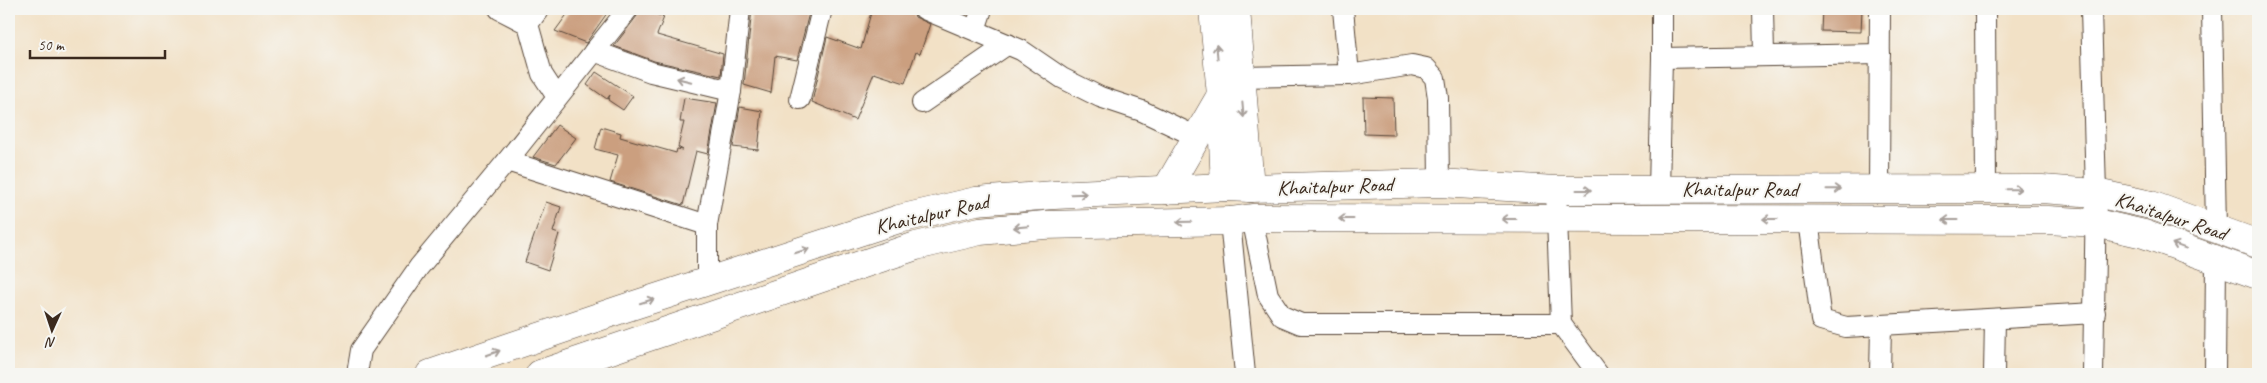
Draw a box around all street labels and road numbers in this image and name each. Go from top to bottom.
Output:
street label: Khaitalpur Road [1277,171,1396,201]
street label: Khaitalpur Road [1682,176,1801,202]
street label: Khaitalpur Road [2112,186,2233,247]
street label: Khaitalpur Road [873,188,994,240]

